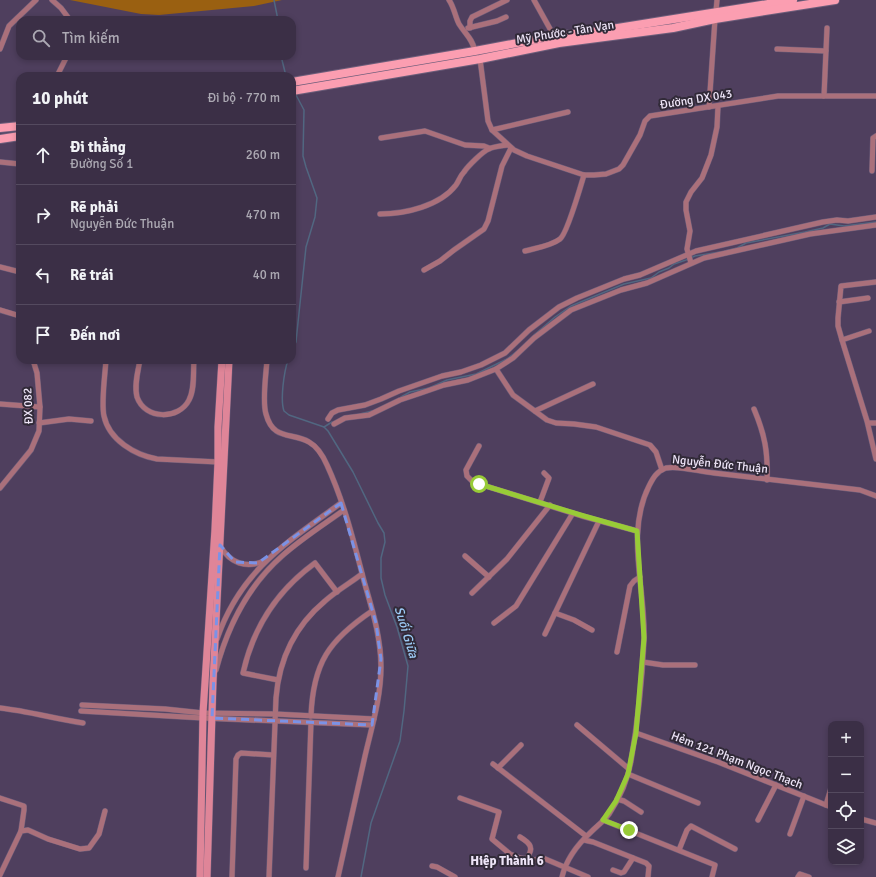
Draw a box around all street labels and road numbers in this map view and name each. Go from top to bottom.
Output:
street label: Mỹ Phước - Tân Vạn [515,17,615,48]
street label: Đường DX 043 [659,86,733,113]
street label: ĐX 082 [20,387,37,425]
street label: Nguyễn Đức Thuận [671,452,769,477]
street label: Hẻm 121 Phạm Ngọc Thạch [669,728,805,793]

